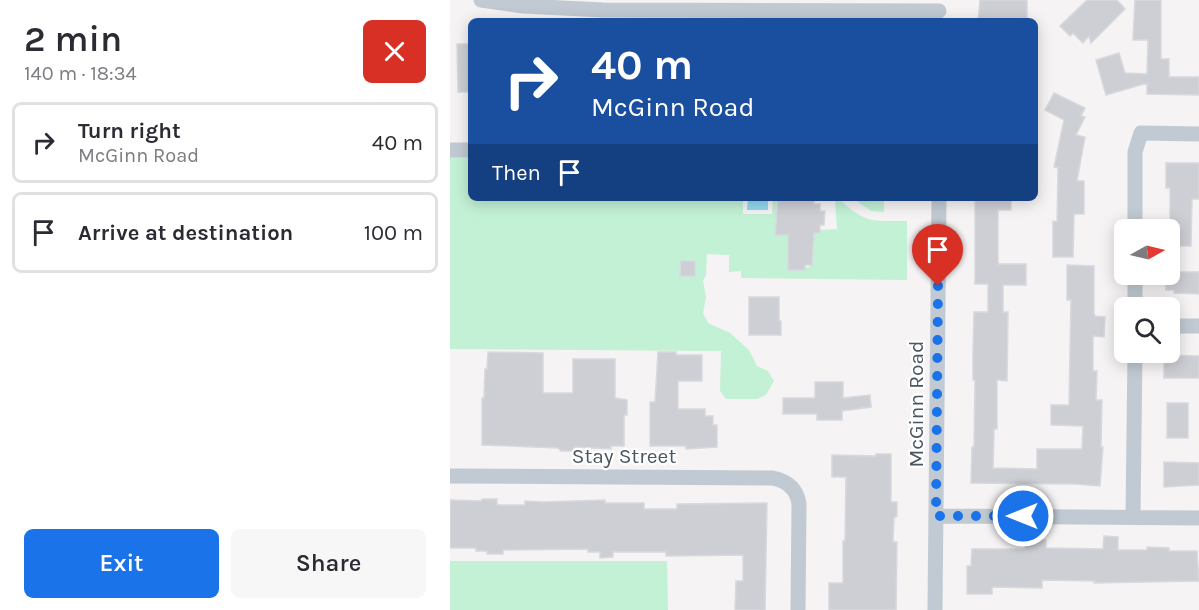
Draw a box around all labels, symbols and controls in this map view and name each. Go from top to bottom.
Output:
text: 2 min [24,18,122,60]
button: close [363,20,426,83]
text: 40 m [591,40,693,90]
icon: right [492,42,570,120]
text: 140 m · 18:34 [24,62,137,85]
text: McGinn Road [591,91,754,123]
text: Turn right [78,118,181,144]
icon: right [27,126,60,159]
text: 40 m [372,130,423,156]
text: McGinn Road [78,144,199,167]
icon: arrive [553,156,586,189]
text: Then [492,160,541,186]
icon: arrive [27,216,60,249]
north arrow [1114,219,1180,285]
map controls [1114,219,1180,363]
text: Arrive at destination [78,220,293,246]
text: 100 m [364,220,423,246]
pin [912,224,963,286]
icon: arrive [921,233,954,266]
button: search [1114,297,1180,363]
street label: McGinn Road [904,340,928,468]
street label: Stay Street [572,444,676,468]
position arrow [991,484,1055,548]
button: Exit [24,529,219,598]
button: Share [231,529,426,598]

